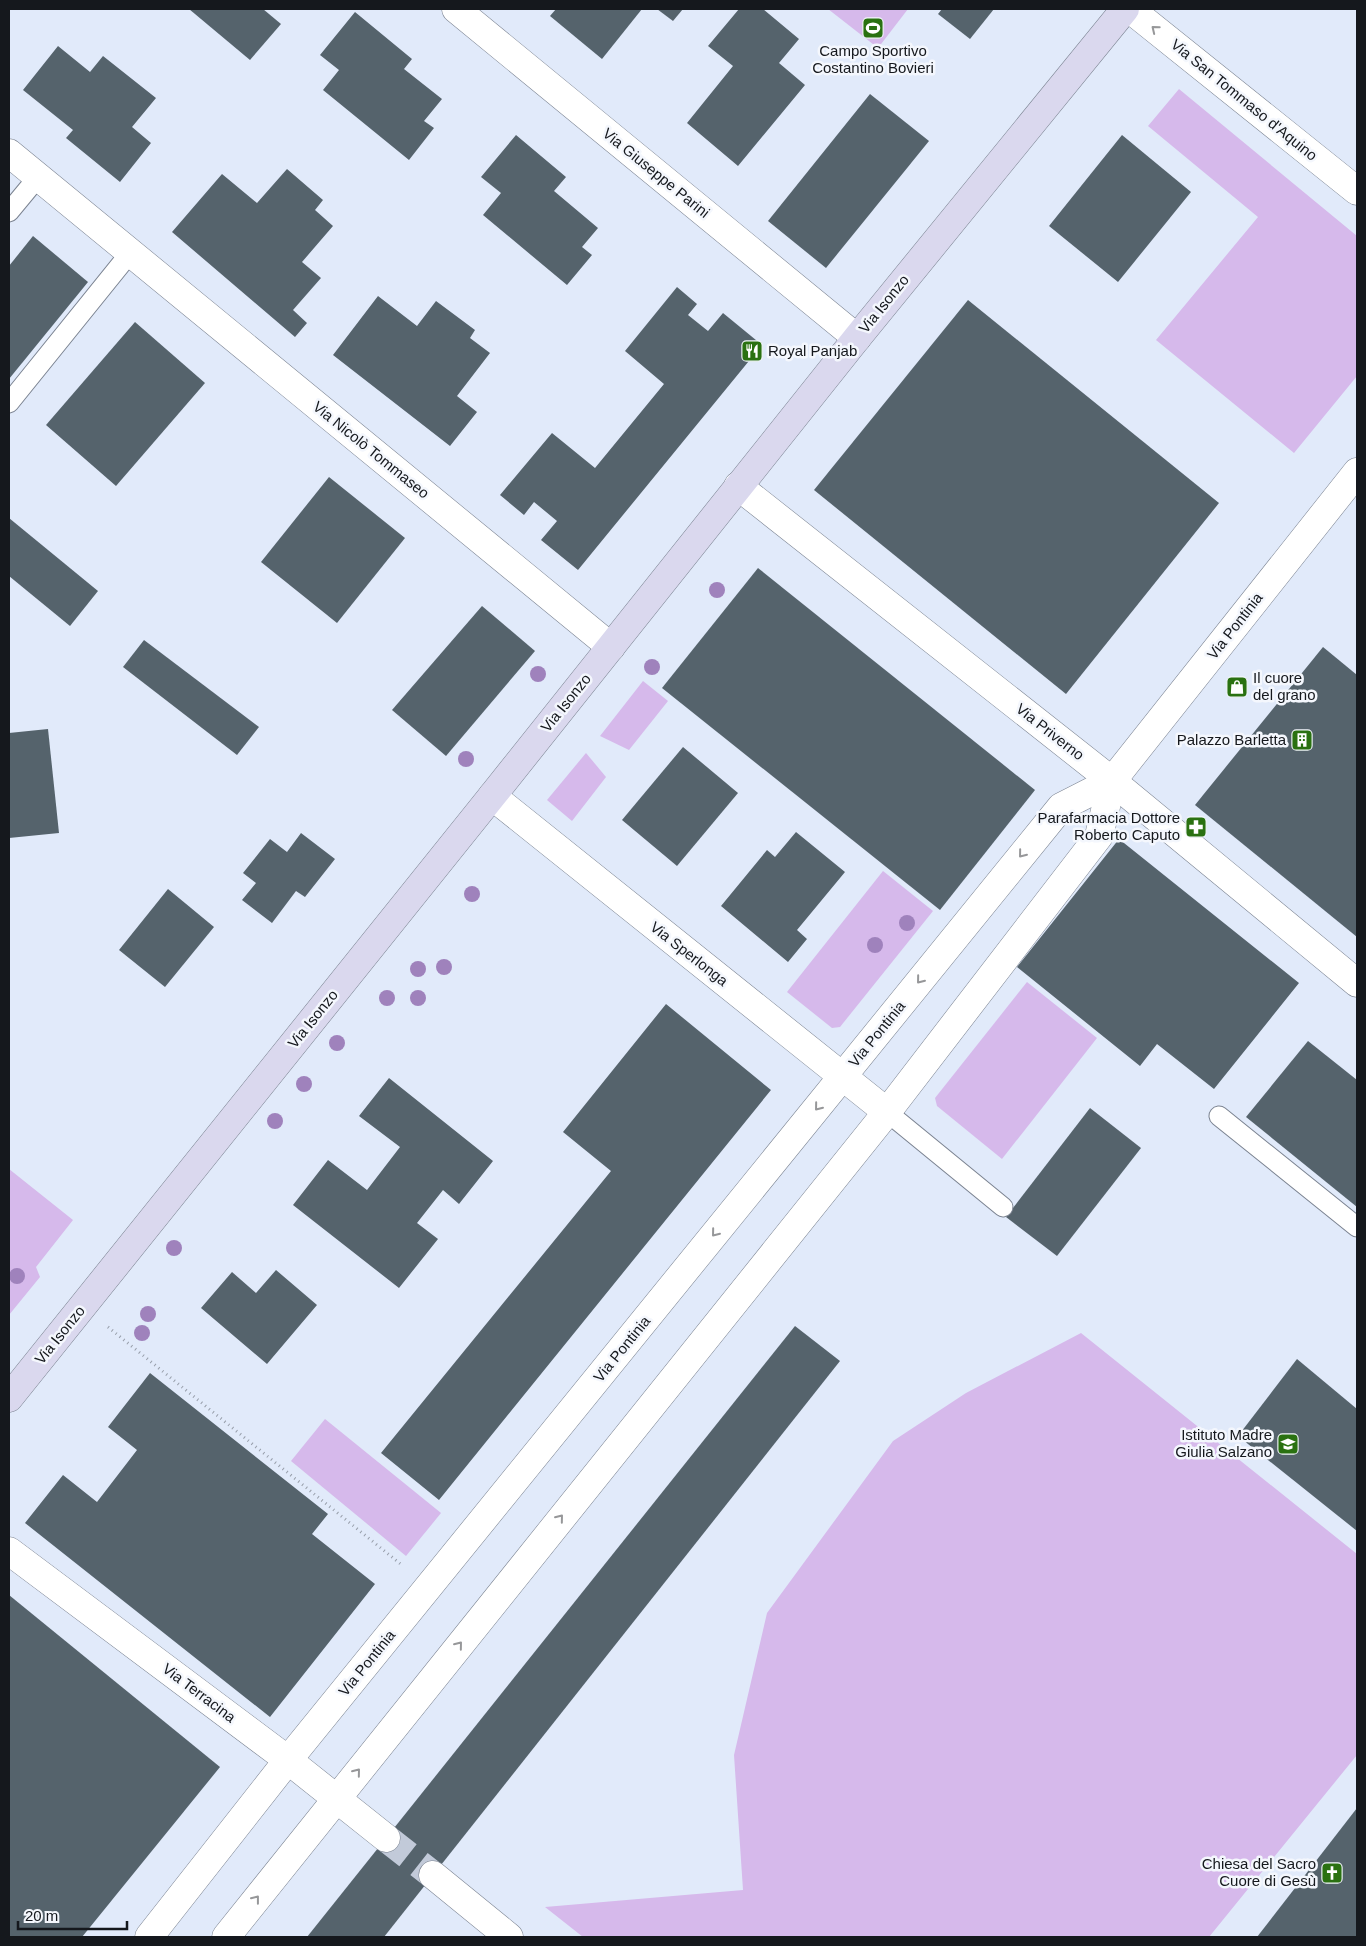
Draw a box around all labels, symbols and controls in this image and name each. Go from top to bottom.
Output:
sports icon: Campo Sportivo Costantino Bovieri [861,16,885,40]
one-way arrow [1151,26,1161,35]
street label: Via San Tommaso d'Aquino [1168,35,1321,164]
place label: Campo Sportivo Costantino Bovieri [812,42,934,76]
street label: Via Giuseppe Parini [600,124,713,221]
street label: Via Isonzo [855,271,912,336]
restaurant icon: Royal Panjab [740,339,764,363]
place label: Royal Panjab [768,342,857,359]
street label: Via Nicolò Tommaseo [310,398,433,502]
street label: Via Pontinia [1203,589,1266,662]
place label: Il cuore del grano [1253,669,1316,703]
street label: Via Isonzo [537,670,594,735]
shop icon: Il cuore del grano [1225,675,1249,699]
street label: Via Priverno [1013,700,1088,763]
building icon: Palazzo Barletta [1290,728,1314,752]
place label: Palazzo Barletta [1177,731,1287,748]
place label: Parafarmacia Dottore Roberto Caputo [1037,809,1180,843]
pharmacy icon: Parafarmacia Dottore Roberto Caputo [1184,815,1208,839]
one-way arrow [1020,848,1028,857]
street label: Via Sperlonga [647,918,732,990]
one-way arrow [917,975,926,984]
street label: Via Isonzo [284,986,341,1051]
street label: Via Pontinia [845,997,909,1070]
one-way arrow [814,1101,823,1110]
one-way arrow [713,1227,721,1236]
street label: Via Isonzo [31,1302,88,1367]
street label: Via Pontinia [590,1312,654,1385]
place label: Istituto Madre Giulia Salzano [1175,1426,1272,1460]
school or university icon: Istituto Madre Giulia Salzano [1276,1432,1300,1456]
one-way arrow [555,1515,564,1524]
street label: Via Pontinia [335,1626,399,1699]
one-way arrow [453,1642,461,1651]
street label: Via Terracina [159,1660,240,1726]
one-way arrow [351,1769,359,1778]
place label: Chiesa del Sacro Cuore di Gesù [1202,1855,1316,1889]
church icon: Chiesa del Sacro Cuore di Gesù [1320,1861,1344,1885]
one-way arrow [250,1896,258,1905]
scale bar [18,1898,126,1930]
text: 20 m [25,1907,58,1924]

